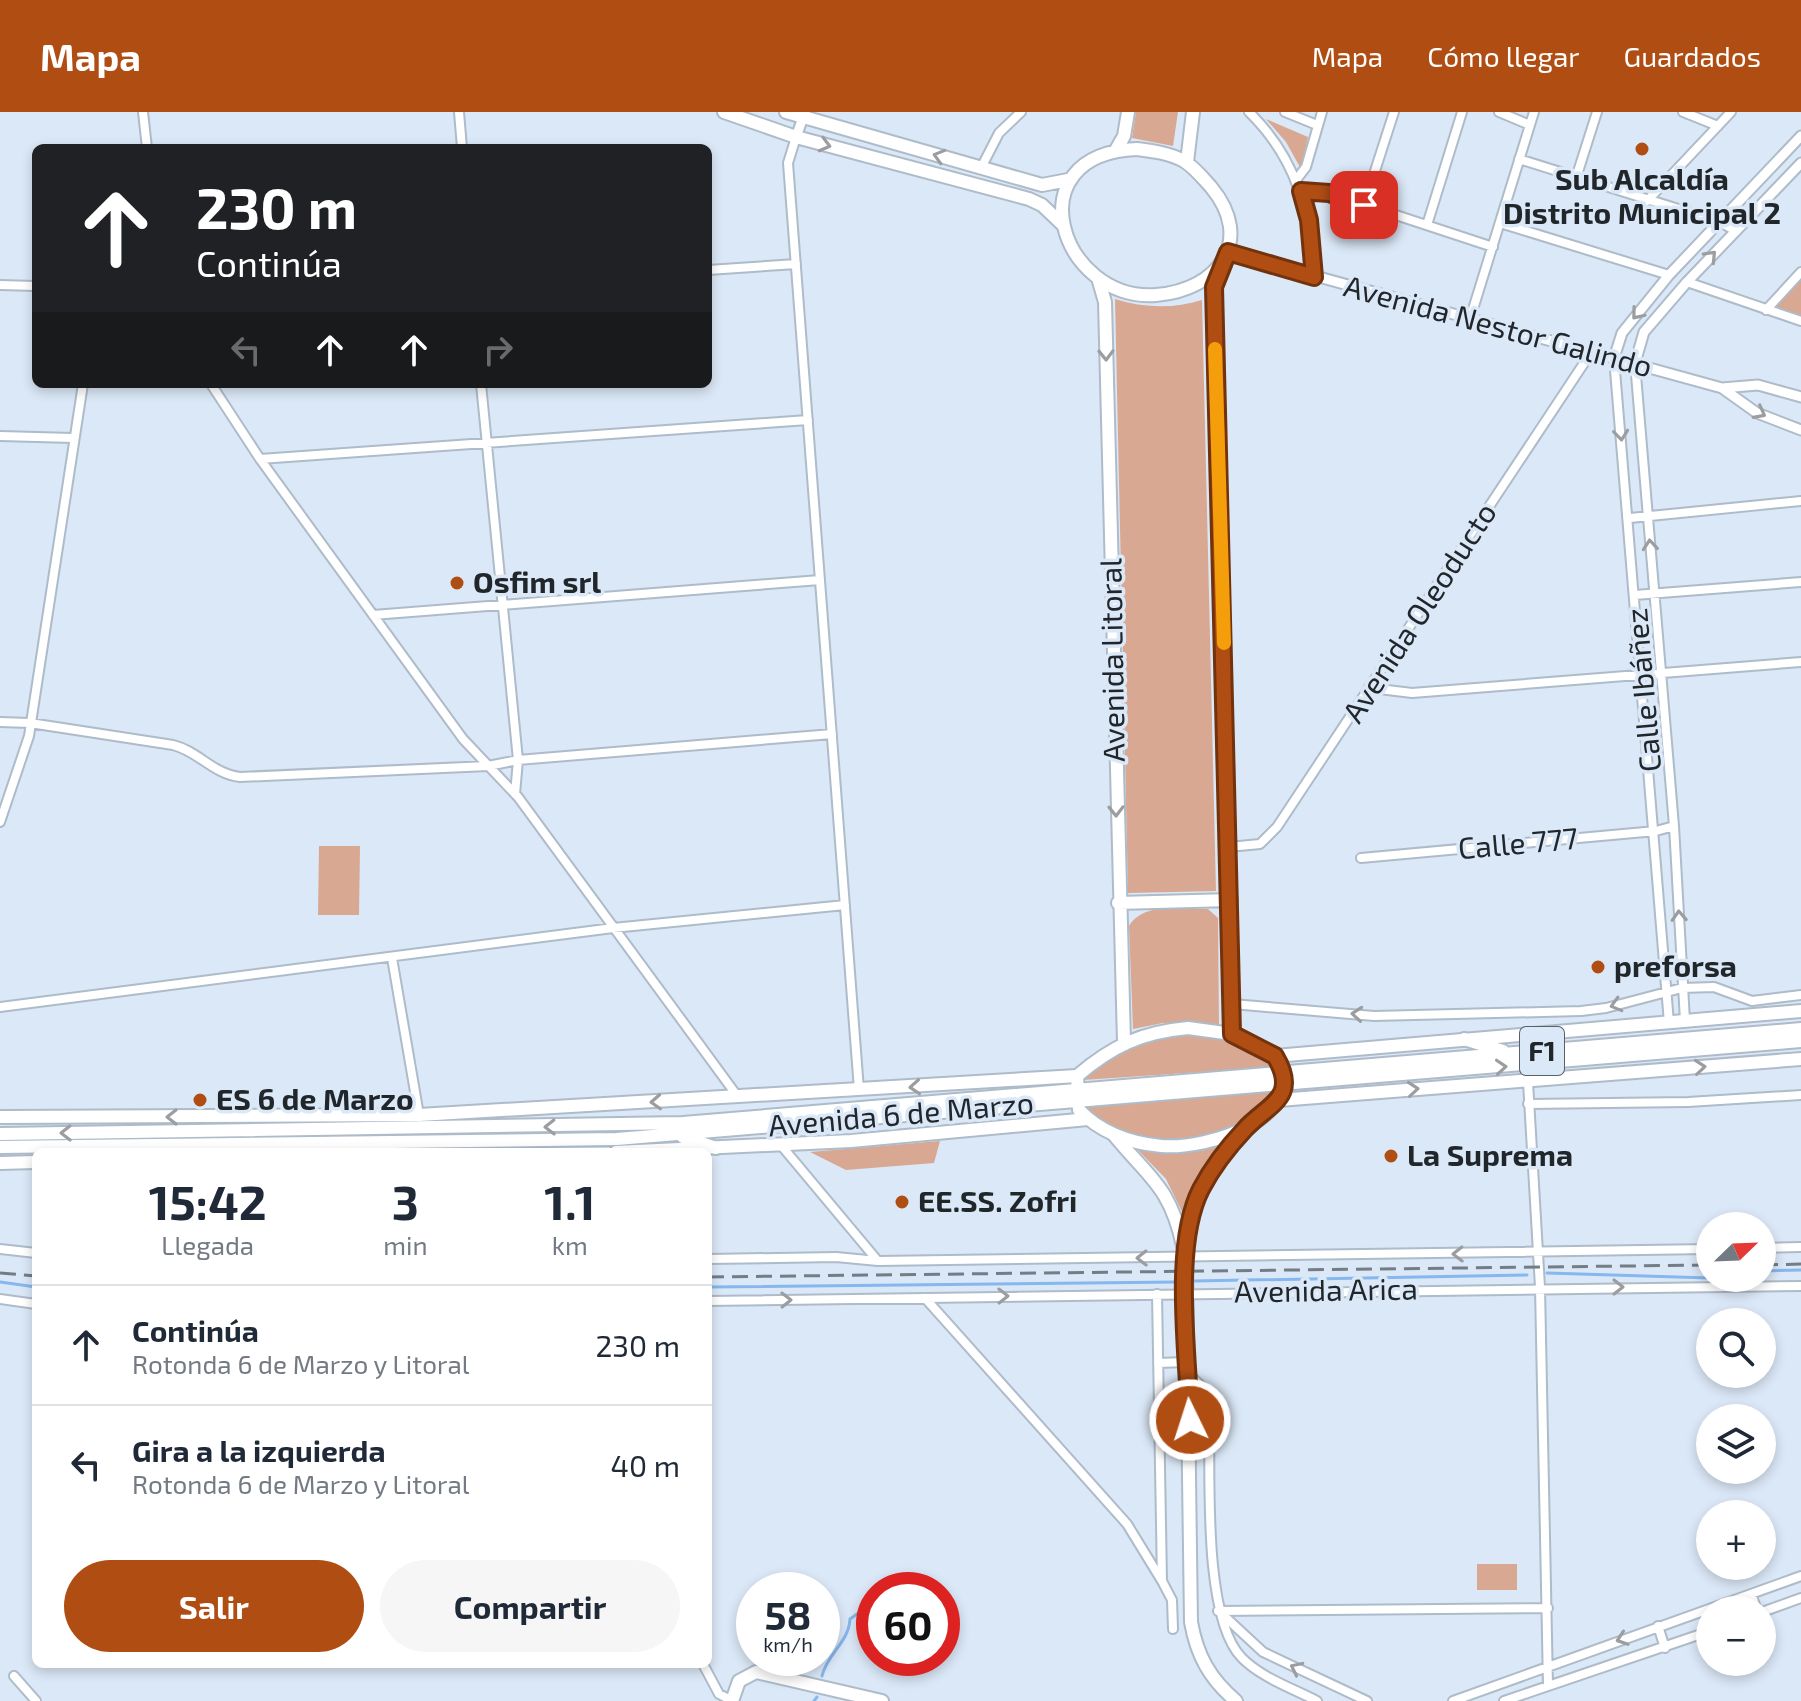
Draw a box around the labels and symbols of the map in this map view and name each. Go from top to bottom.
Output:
one-way arrow [817,135,831,152]
marker: Sub Alcaldía Distrito Municipal 2 [1633,140,1651,158]
one-way arrow [932,149,946,165]
place label: Sub Alcaldía Distrito Municipal 2 [1503,160,1781,230]
pin [1330,171,1398,239]
one-way arrow [1702,251,1716,265]
street label: Avenida Nestor Galindo [1341,267,1657,384]
one-way arrow [1632,305,1647,319]
one-way arrow [1098,349,1115,362]
one-way arrow [1751,403,1766,418]
one-way arrow [1612,429,1629,442]
street label: Avenida Oleoducto [1334,495,1503,728]
one-way arrow [1642,538,1659,551]
street label: Avenida Litoral [1091,558,1131,762]
place label: Osfim srl [473,563,601,599]
marker: Osfim srl [448,574,466,592]
street label: Calle Ibáñez [1617,607,1667,774]
one-way arrow [1107,805,1125,818]
street label: Calle 777 [1456,819,1579,865]
one-way arrow [1670,909,1687,921]
place label: preforsa [1614,947,1737,983]
marker: preforsa [1589,958,1607,976]
one-way arrow [1610,995,1624,1012]
one-way arrow [1350,1006,1363,1023]
road number: F1 [1520,1027,1564,1075]
one-way arrow [1495,1059,1508,1076]
one-way arrow [1694,1059,1707,1076]
one-way arrow [908,1078,921,1095]
place label: ES 6 de Marzo [216,1080,414,1116]
one-way arrow [1407,1081,1420,1098]
street label: Avenida 6 de Marzo [767,1083,1035,1143]
marker: ES 6 de Marzo [191,1091,209,1109]
one-way arrow [649,1093,662,1110]
one-way arrow [165,1108,178,1126]
one-way arrow [543,1118,556,1135]
one-way arrow [59,1124,72,1142]
place label: La Suprema [1407,1136,1573,1172]
marker: La Suprema [1382,1147,1400,1165]
place label: EE.SS. Zofri [918,1182,1077,1218]
marker: EE.SS. Zofri [893,1193,911,1211]
north arrow [1696,1212,1776,1292]
one-way arrow [1451,1245,1464,1262]
one-way arrow [1135,1249,1148,1267]
street label: Avenida Arica [1234,1269,1418,1309]
one-way arrow [1612,1278,1625,1296]
one-way arrow [997,1288,1010,1305]
one-way arrow [780,1291,793,1309]
position arrow [1148,1378,1232,1462]
speed limit sign: 60 [856,1572,960,1676]
one-way arrow [1616,1630,1630,1646]
one-way arrow [1290,1662,1305,1678]

